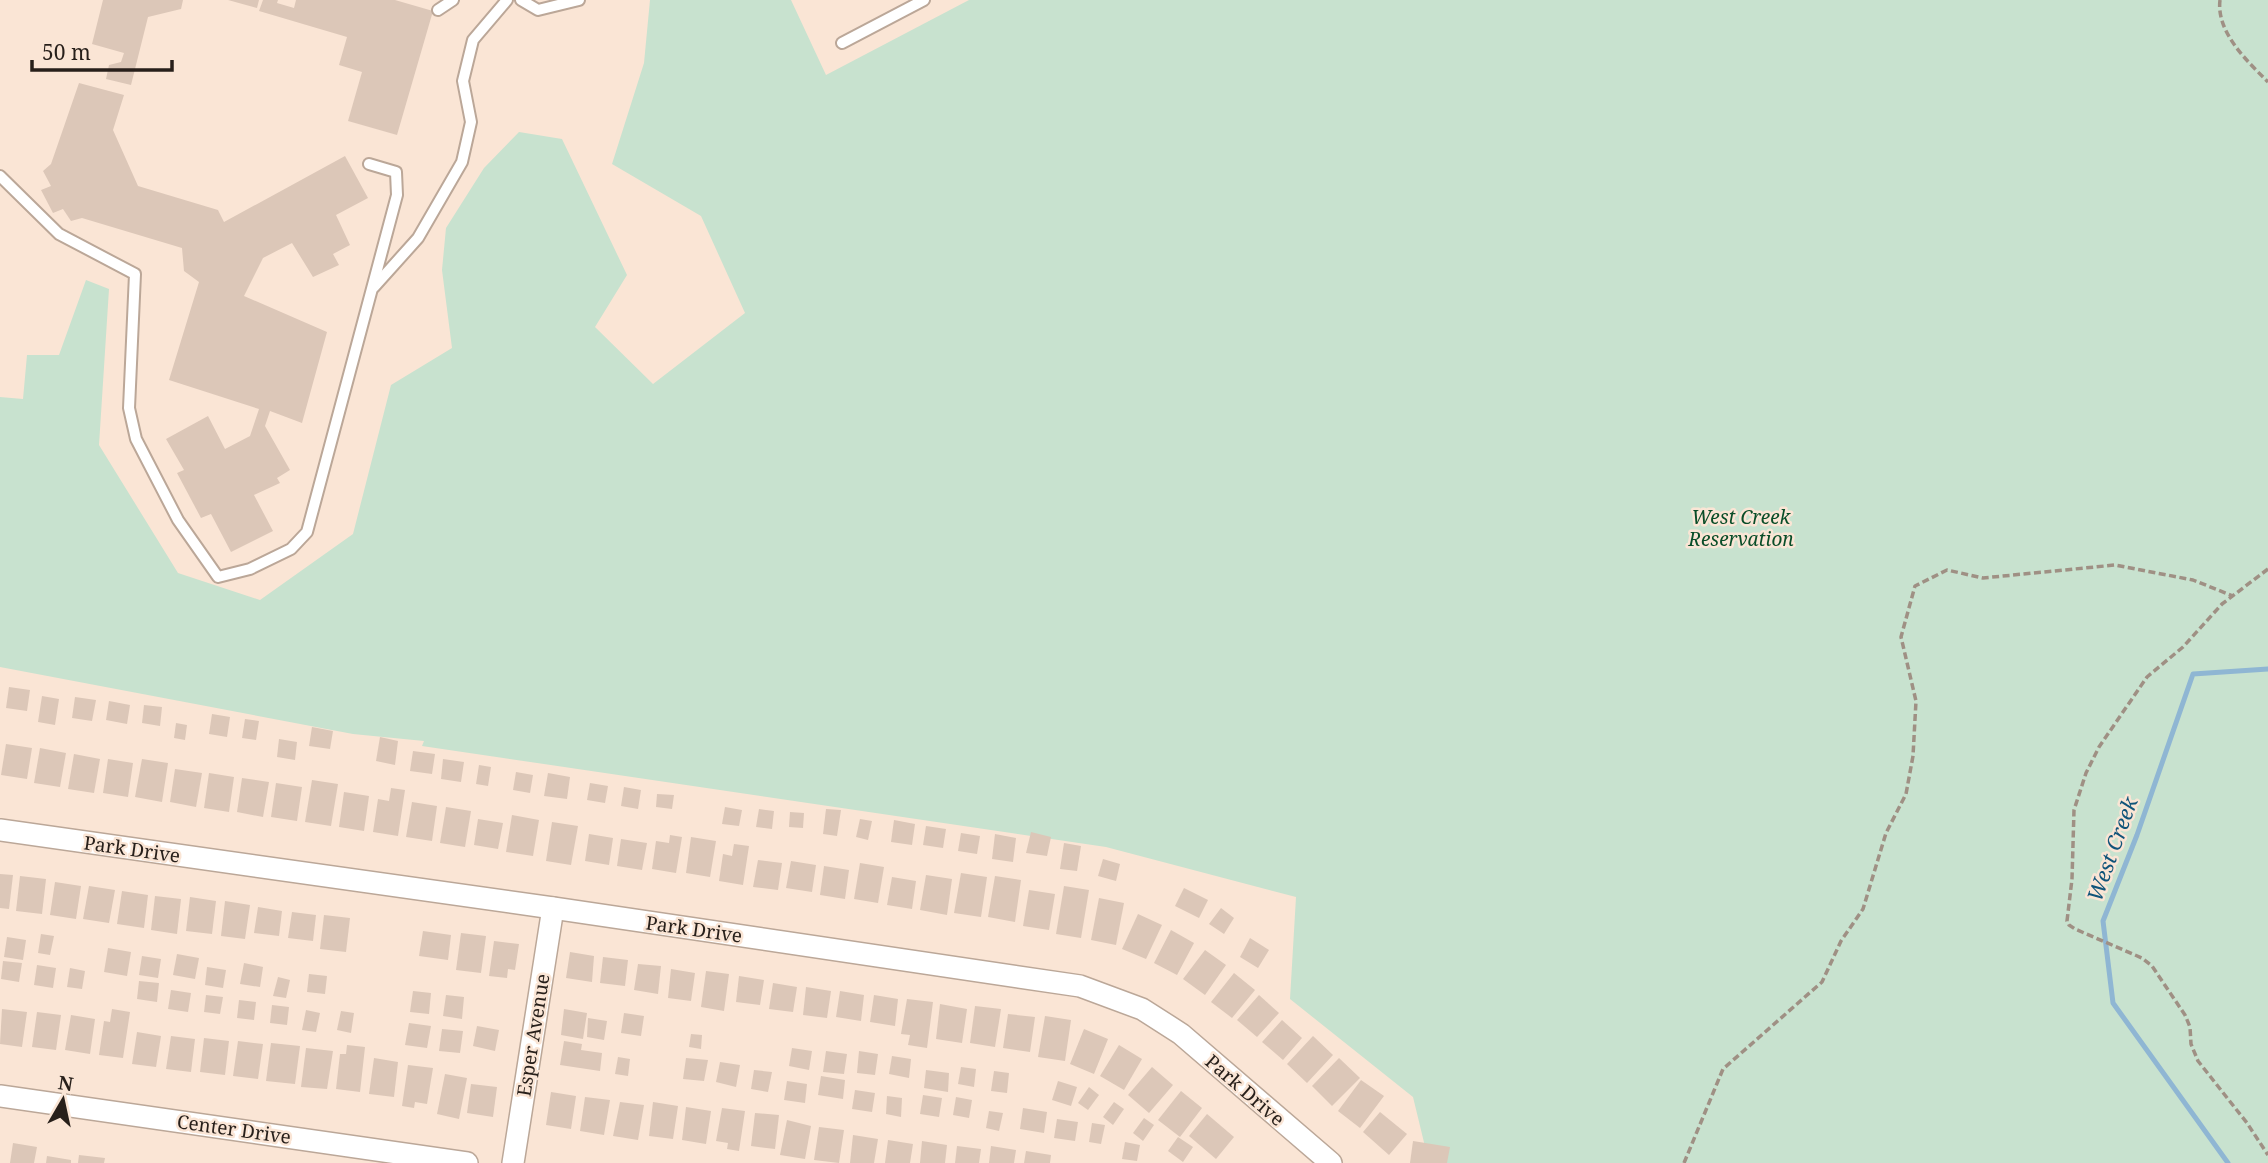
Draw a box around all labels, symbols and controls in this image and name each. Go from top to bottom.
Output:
scale bar [32,28,172,72]
text: 50 m [42,38,91,66]
park label: West Creek Reservation [1687,504,1794,552]
water label: West Creek [2080,792,2144,905]
street label: Park Drive [82,829,182,869]
street label: Park Drive [644,909,744,949]
street label: Esper Avenue [510,972,556,1098]
street label: Park Drive [1200,1048,1290,1132]
north arrow [28,1065,98,1135]
text: N [56,1069,75,1097]
street label: Center Drive [175,1108,293,1150]

